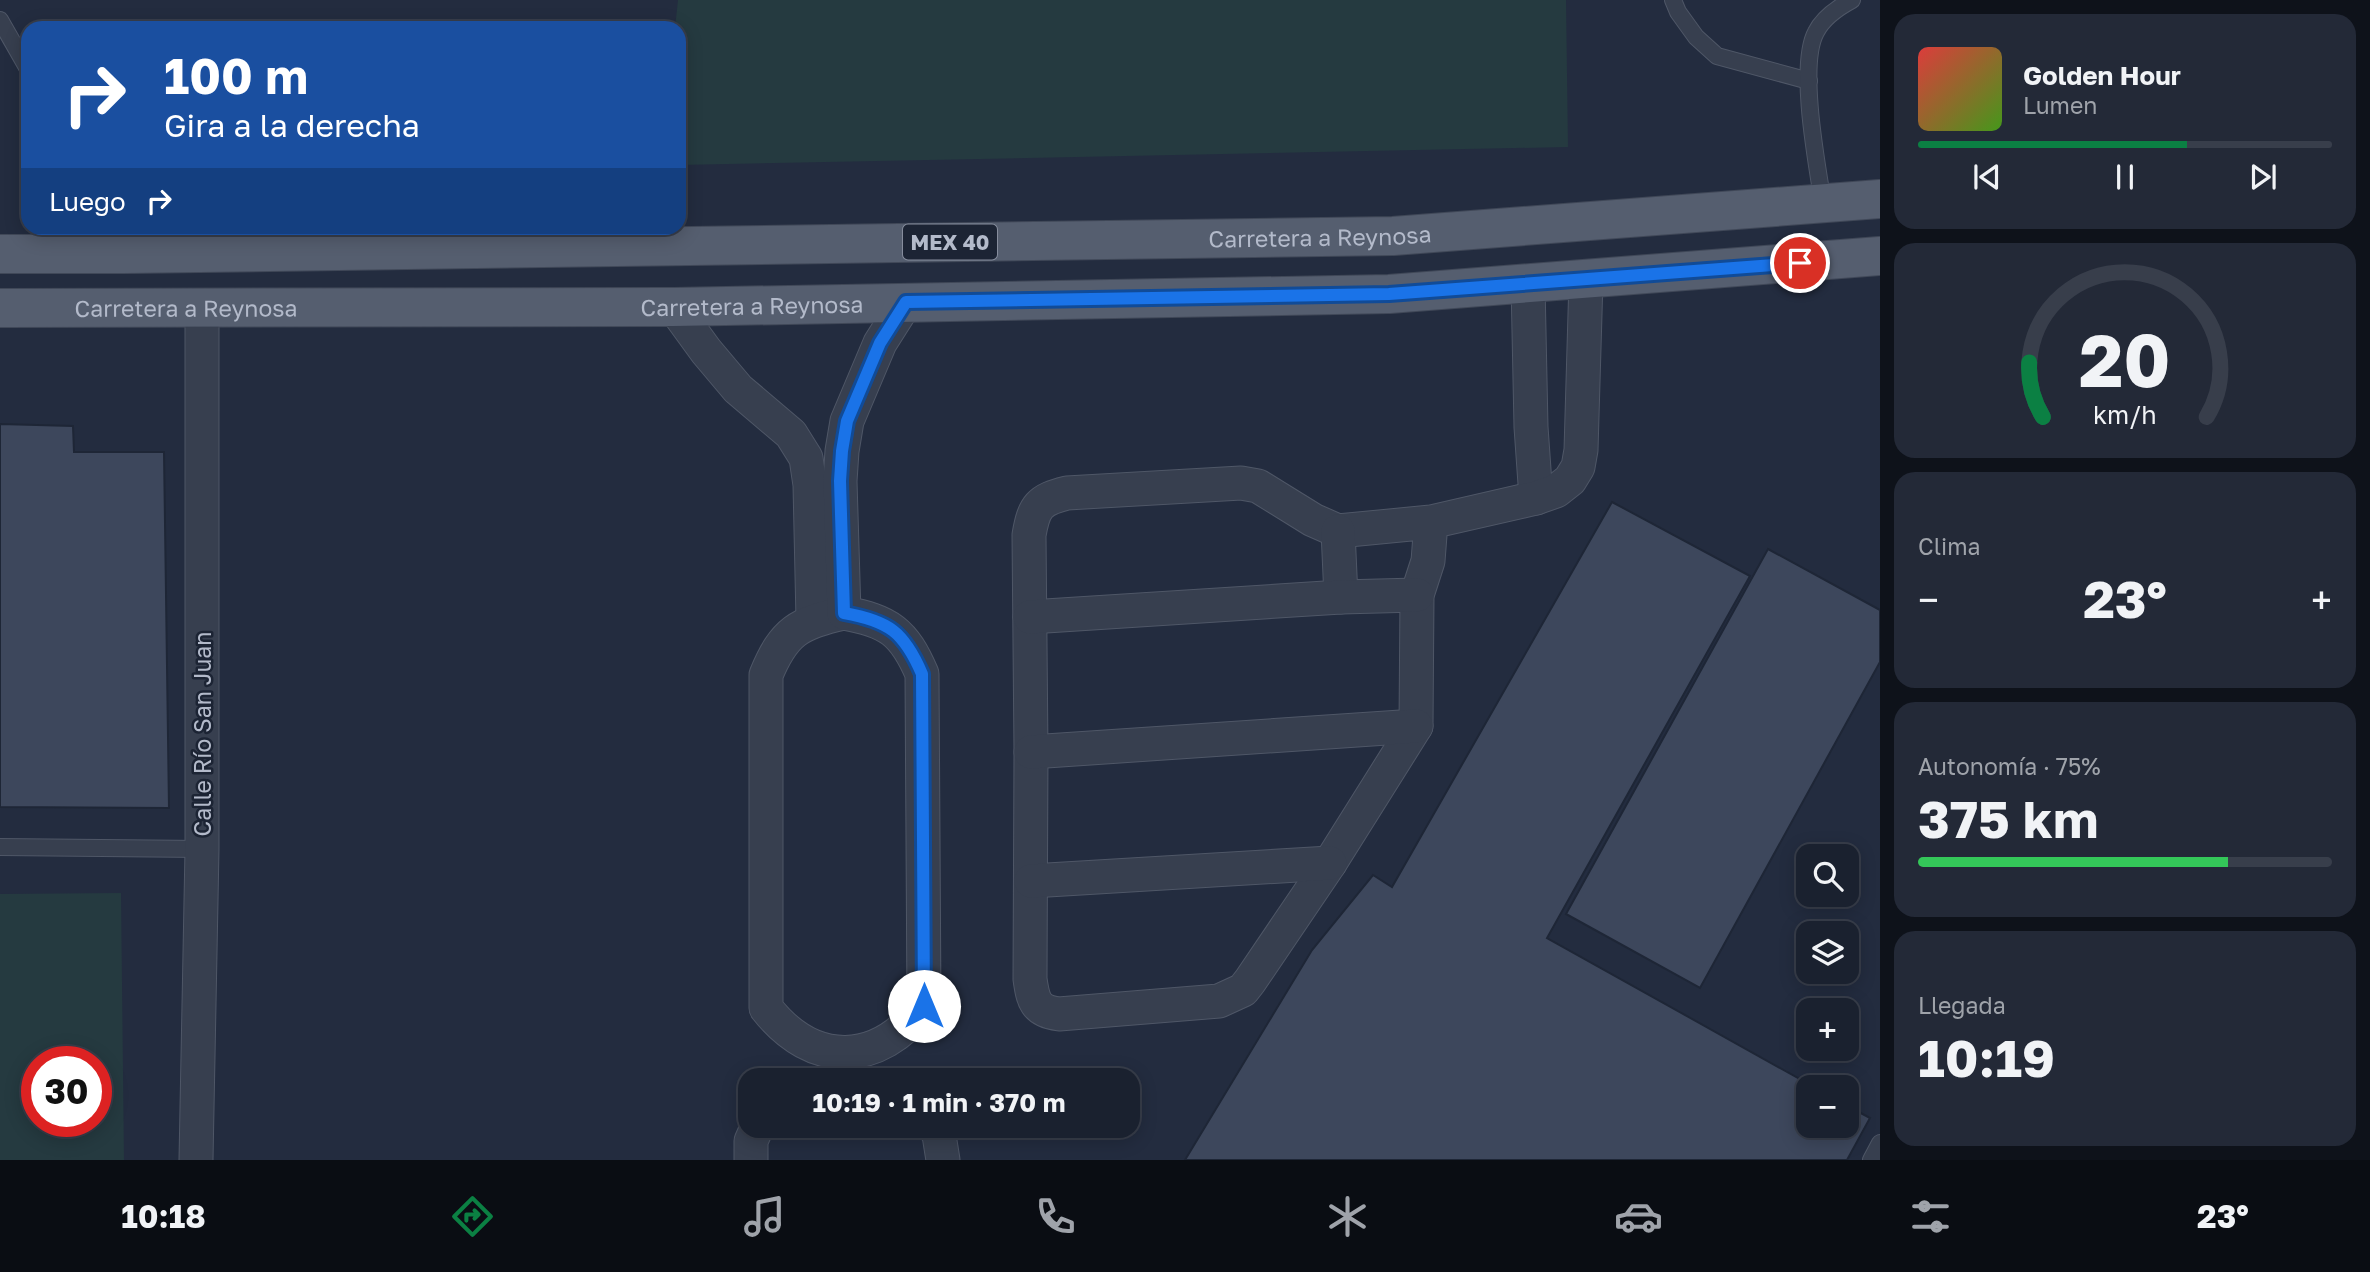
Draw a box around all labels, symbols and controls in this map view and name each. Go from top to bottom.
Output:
text: 100 m [164,46,308,105]
icon: right [49,49,140,140]
text: Golden Hour [2023,60,2181,91]
text: Lumen [2023,91,2097,119]
text: Gira a la derecha [164,106,420,144]
icon: previous [1968,158,2006,196]
icon: pause [2106,158,2144,196]
icon: next [2244,158,2282,196]
icon: right [140,182,178,220]
text: Luego [49,186,126,217]
street label: Carretera a Reynosa [1208,219,1432,253]
road number: MEX 40 [903,224,997,260]
pin [1770,233,1830,293]
icon: arrive [1781,244,1819,282]
street label: Carretera a Reynosa [641,290,864,321]
street label: Carretera a Reynosa [75,294,297,322]
text: 20 [2079,316,2171,403]
text: km/h [2093,399,2157,430]
text: Clima [1918,532,1981,560]
text: 23° [2083,567,2167,629]
text: − [1918,577,1939,622]
text: + [2311,577,2332,622]
street label: Calle Río San Juan [188,632,216,837]
text: Autonomía · 75% [1918,752,2101,780]
text: 375 km [1918,787,2098,849]
map controls [1796,844,1859,1138]
button: search [1796,844,1859,907]
button: layers [1796,921,1859,984]
position arrow [887,969,961,1043]
text: Llegada [1918,991,2006,1019]
button: + [1796,998,1859,1061]
text: 10:19 [1918,1026,2055,1088]
speed limit sign: 30 [21,1046,112,1137]
button: − [1796,1075,1859,1138]
text: 10:19 · 1 min · 370 m [813,1087,1065,1118]
icon: directions [448,1192,497,1241]
icon: music [740,1192,789,1241]
icon: phone [1031,1192,1080,1241]
icon: climate [1323,1192,1372,1241]
icon: car [1614,1192,1663,1241]
icon: filters [1906,1192,1955,1241]
text: 10:18 [121,1197,206,1235]
text: 23° [2197,1197,2249,1235]

